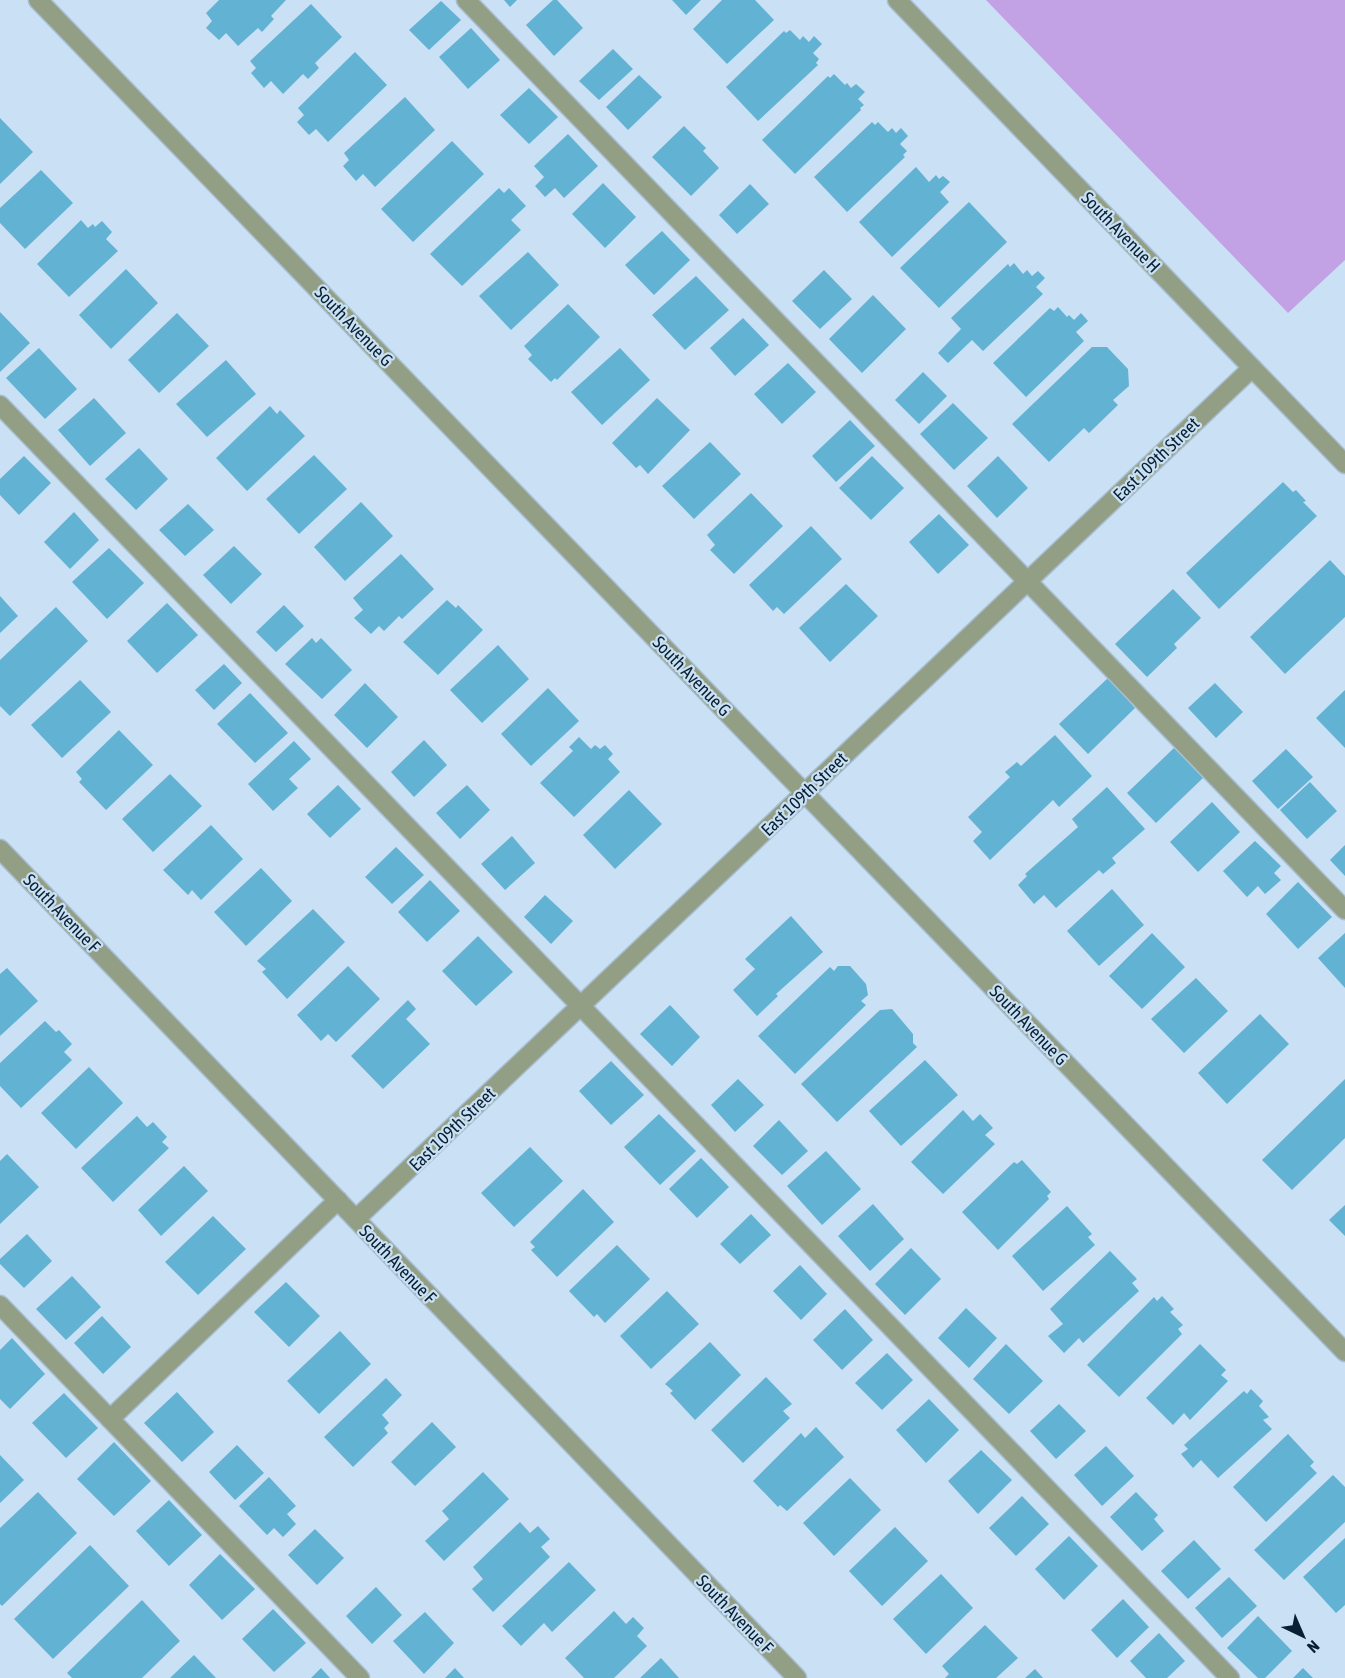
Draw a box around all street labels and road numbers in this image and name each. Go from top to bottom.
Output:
street label: South Avenue H [1077,187,1165,277]
street label: South Avenue G [311,282,397,370]
street label: East 109th Street [1109,413,1203,505]
street label: South Avenue G [649,632,735,720]
street label: East 109th Street [757,748,851,840]
street label: South Avenue F [19,870,105,957]
street label: South Avenue G [986,981,1072,1069]
street label: East 109th Street [405,1083,499,1175]
street label: South Avenue F [355,1221,441,1308]
street label: South Avenue F [692,1571,778,1658]

